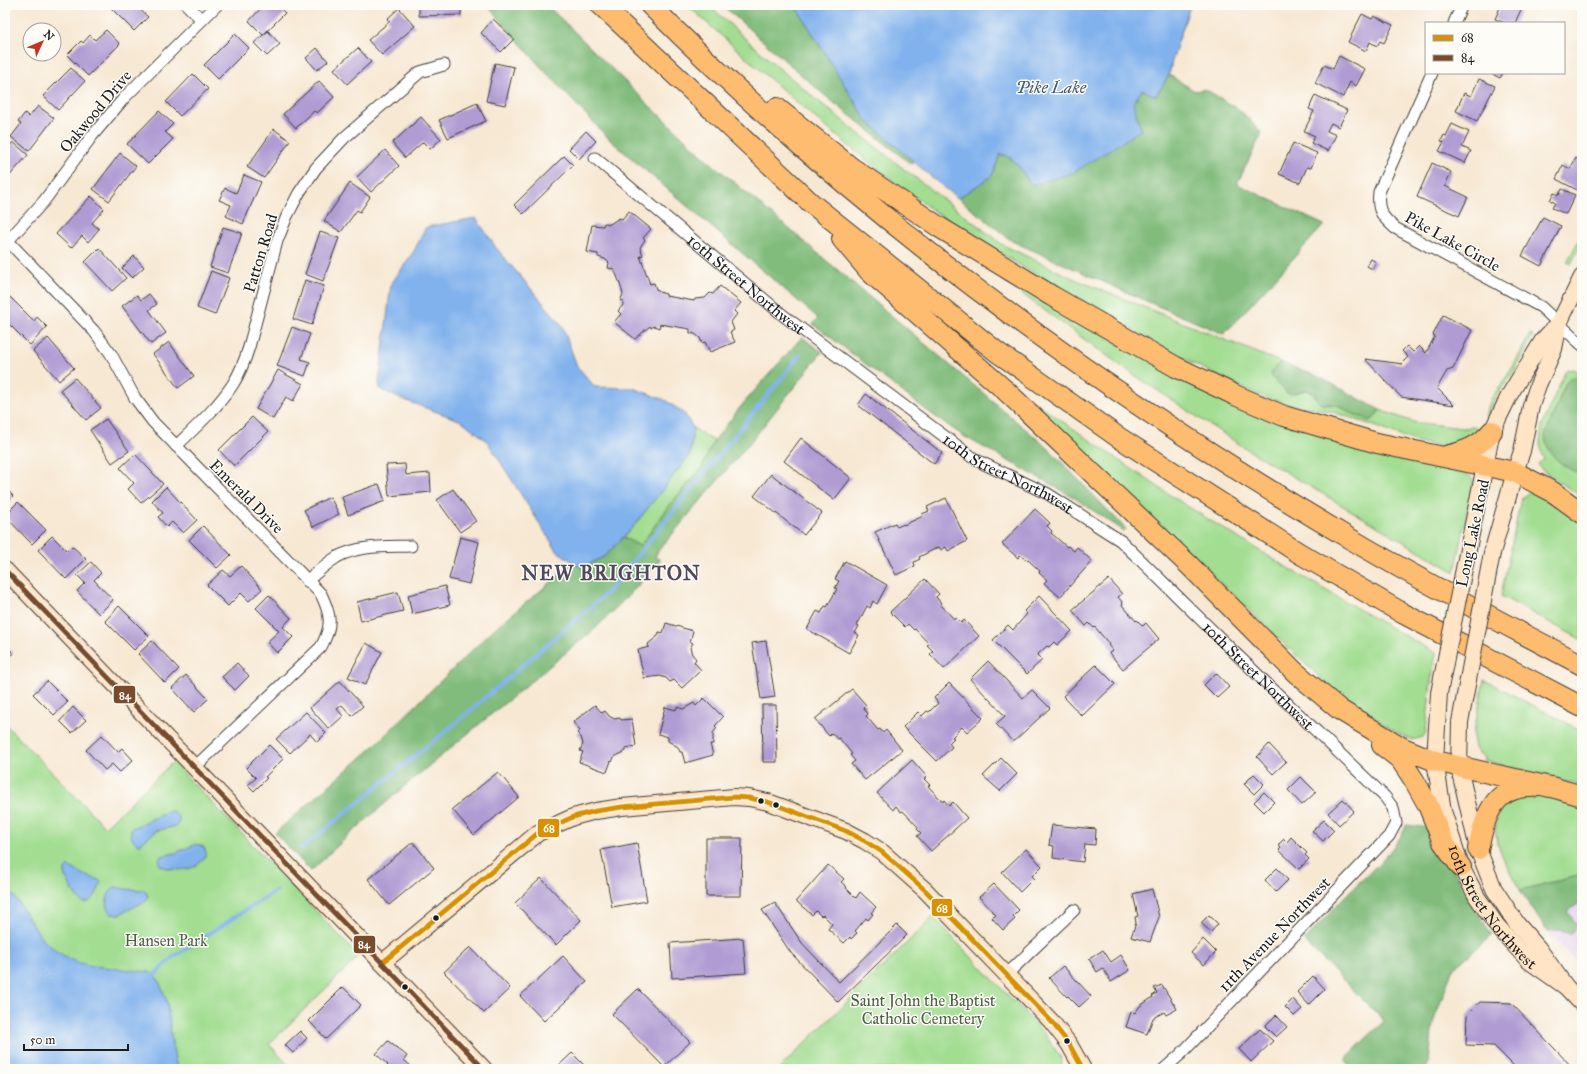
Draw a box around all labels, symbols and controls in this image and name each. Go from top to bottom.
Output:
north arrow [22,22,62,62]
legend [1425,22,1565,74]
text: N [41,28,57,44]
text: 68 [1461,31,1474,45]
text: 84 [1461,51,1474,65]
street label: Oakwood Drive [55,66,136,156]
water label: Pike Lake [1016,77,1087,98]
street label: Pike Lake Circle [1402,207,1504,276]
street label: Patton Road [240,211,281,295]
street label: 10th Street Northwest [683,230,809,339]
street label: 10th Street Northwest [939,429,1077,518]
street label: Emerald Drive [206,455,288,538]
street label: Long Lake Road [1452,477,1494,589]
district label: NEW BRIGHTON [521,561,701,585]
street label: 10th Street Northwest [1199,618,1318,734]
line badge: 84 [113,685,136,704]
text: 84 [119,689,132,703]
unlabelled marker [756,796,766,806]
unlabelled marker [771,800,781,810]
line badge: 68 [537,818,560,838]
text: 68 [543,822,555,835]
street label: 10th Street Northwest [1444,842,1540,974]
street label: 11th Avenue Northwest [1215,873,1334,996]
line badge: 68 [931,898,953,917]
text: 68 [936,902,948,915]
unlabelled marker [431,913,441,923]
park label: Hansen Park [125,931,208,950]
line badge: 84 [353,935,376,954]
text: 84 [358,938,371,952]
unlabelled marker [400,982,410,992]
park label: Saint John the Baptist Catholic Cemetery [851,991,996,1028]
scale bar [24,1026,128,1052]
text: 50 m [30,1033,55,1047]
unlabelled marker [1062,1036,1072,1046]

